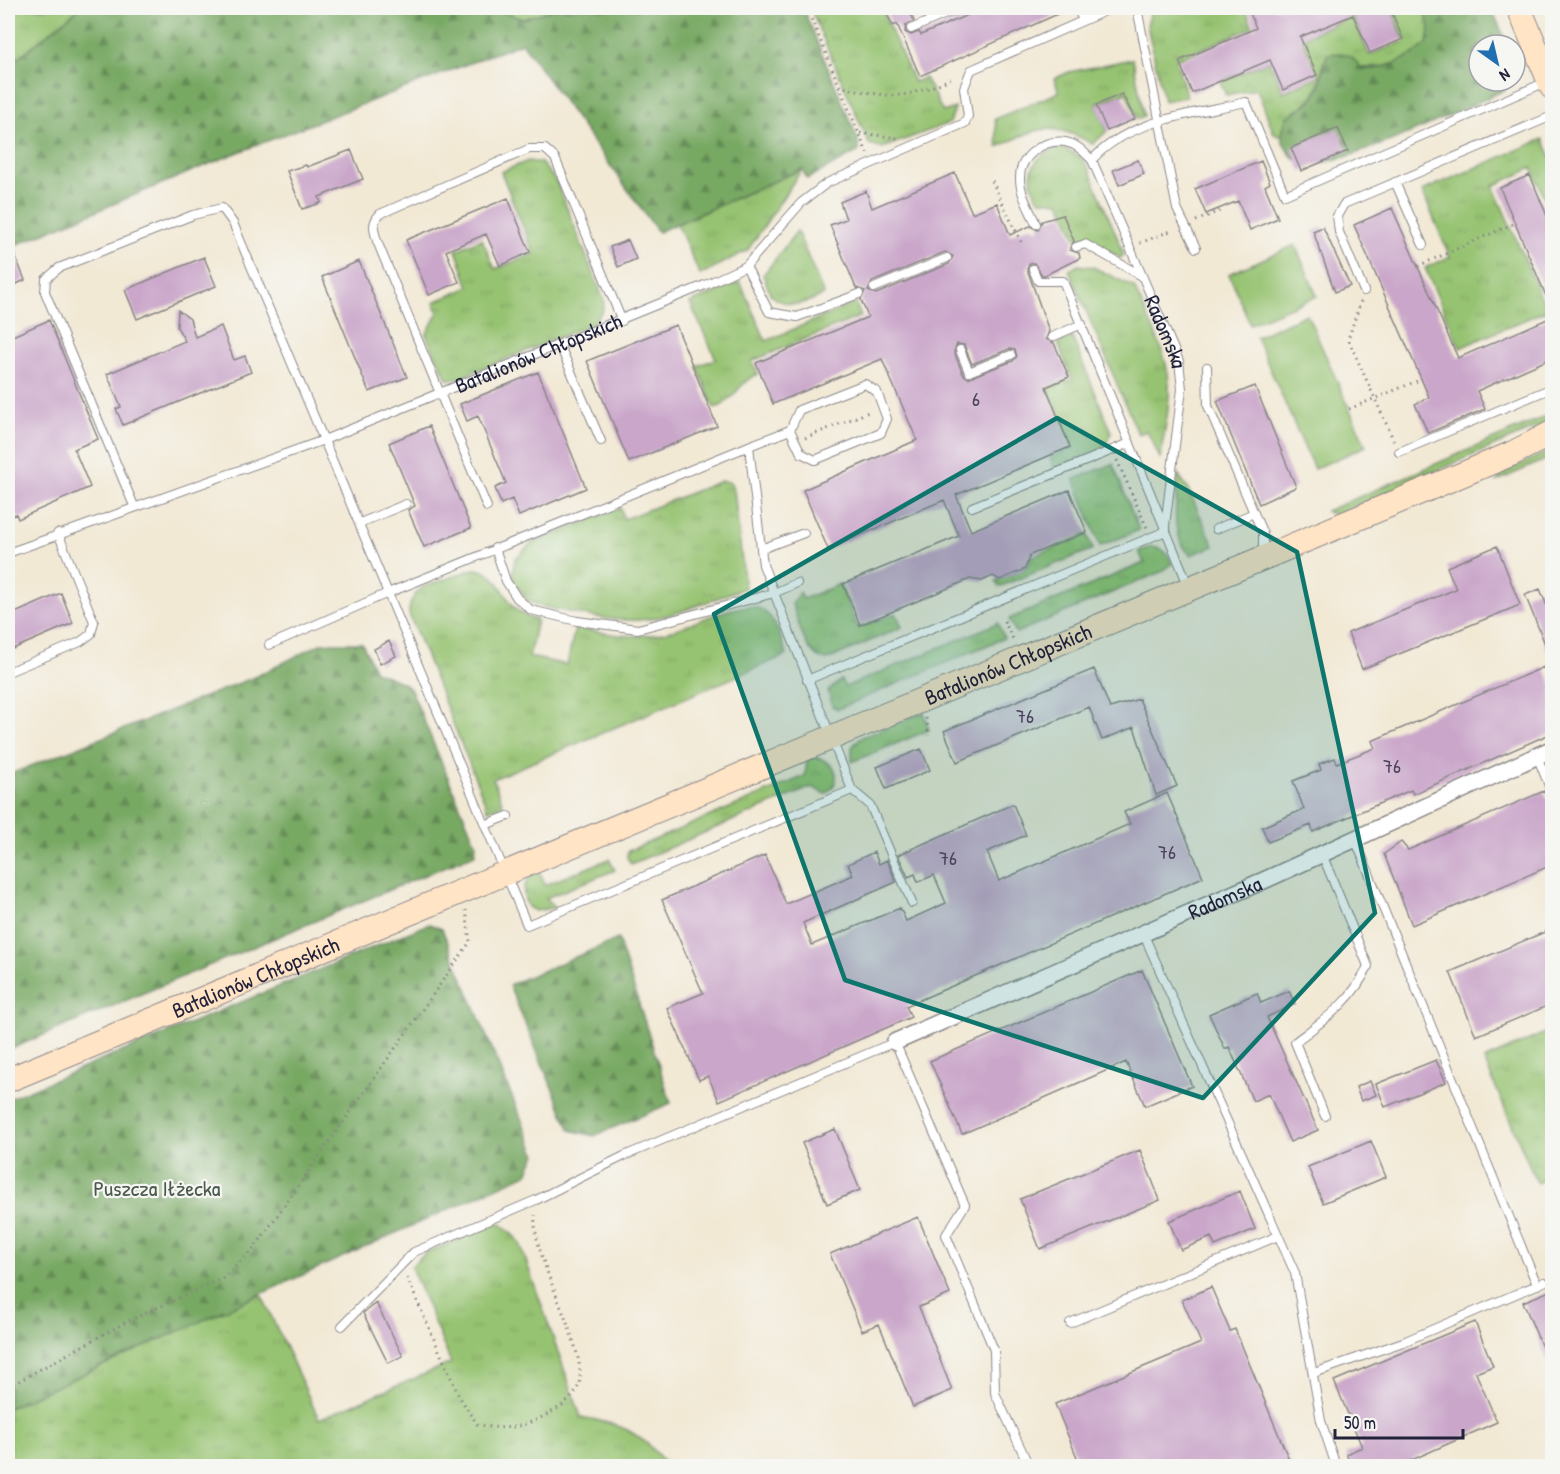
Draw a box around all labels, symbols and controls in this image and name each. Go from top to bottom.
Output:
north arrow [1467,33,1527,93]
text: N [1495,64,1515,87]
street label: Radomska [1137,290,1195,370]
street label: Batalionów Chłopskich [450,305,626,400]
house number: 6 [972,385,980,412]
street label: Batalionów Chłopskich [920,616,1096,712]
house number: 76 [1016,702,1034,729]
house number: 76 [1383,752,1401,779]
house number: 76 [1158,838,1176,865]
house number: 76 [939,844,957,871]
street label: Radomska [1183,868,1267,927]
street label: Batalionów Chłopskich [167,929,343,1025]
park label: Puszcza Iłżecka [94,1173,221,1203]
scale bar [1335,1402,1462,1440]
text: 50 m [1344,1410,1376,1435]

